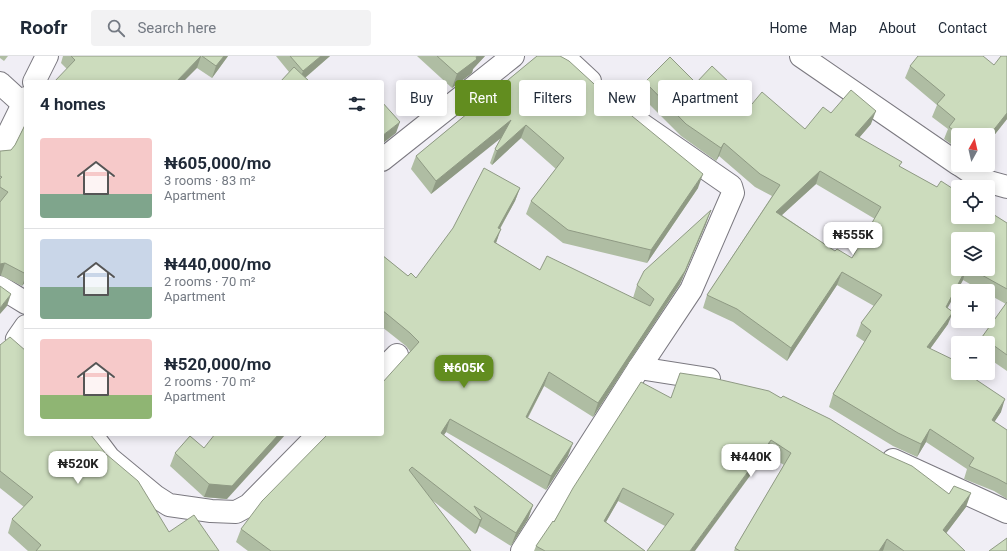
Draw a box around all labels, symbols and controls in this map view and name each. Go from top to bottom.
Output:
search box [91,10,371,46]
text: Roofr [20,16,67,39]
icon: search [105,17,127,39]
text: Search here [137,19,216,37]
text: Home [769,20,807,36]
text: Map [829,20,857,36]
text: About [879,20,916,36]
text: Contact [938,20,987,36]
chip: Buy [396,80,447,116]
chip: Rent [455,80,511,116]
chip: Filters [519,80,586,116]
chip: New [594,80,650,116]
chip: Apartment [658,80,752,116]
icon: filters [346,93,368,115]
text: 4 homes [40,94,106,114]
north arrow [951,128,995,172]
map controls [951,128,995,380]
text: ₦605,000/mo [164,153,271,173]
icon: home [72,154,120,202]
text: 3 rooms · 83 m² [164,173,256,188]
button: locate [951,180,995,224]
text: Apartment [164,188,226,203]
pin: ₦555K [825,222,881,256]
text: ₦555K [832,227,874,242]
button: layers [951,232,995,276]
text: ₦440,000/mo [164,254,271,274]
icon: home [72,255,120,303]
text: 2 rooms · 70 m² [164,274,256,289]
button: + [951,284,995,328]
text: Apartment [164,289,226,304]
button: − [951,336,995,380]
text: ₦520,000/mo [164,354,271,374]
icon: home [72,355,120,403]
pin: ₦605K [436,355,492,389]
text: ₦605K [443,360,485,375]
text: 2 rooms · 70 m² [164,374,256,389]
text: Apartment [164,389,226,404]
pin: ₦440K [723,444,779,478]
text: ₦440K [730,449,772,464]
pin: ₦520K [50,451,106,485]
text: ₦520K [57,456,99,471]

